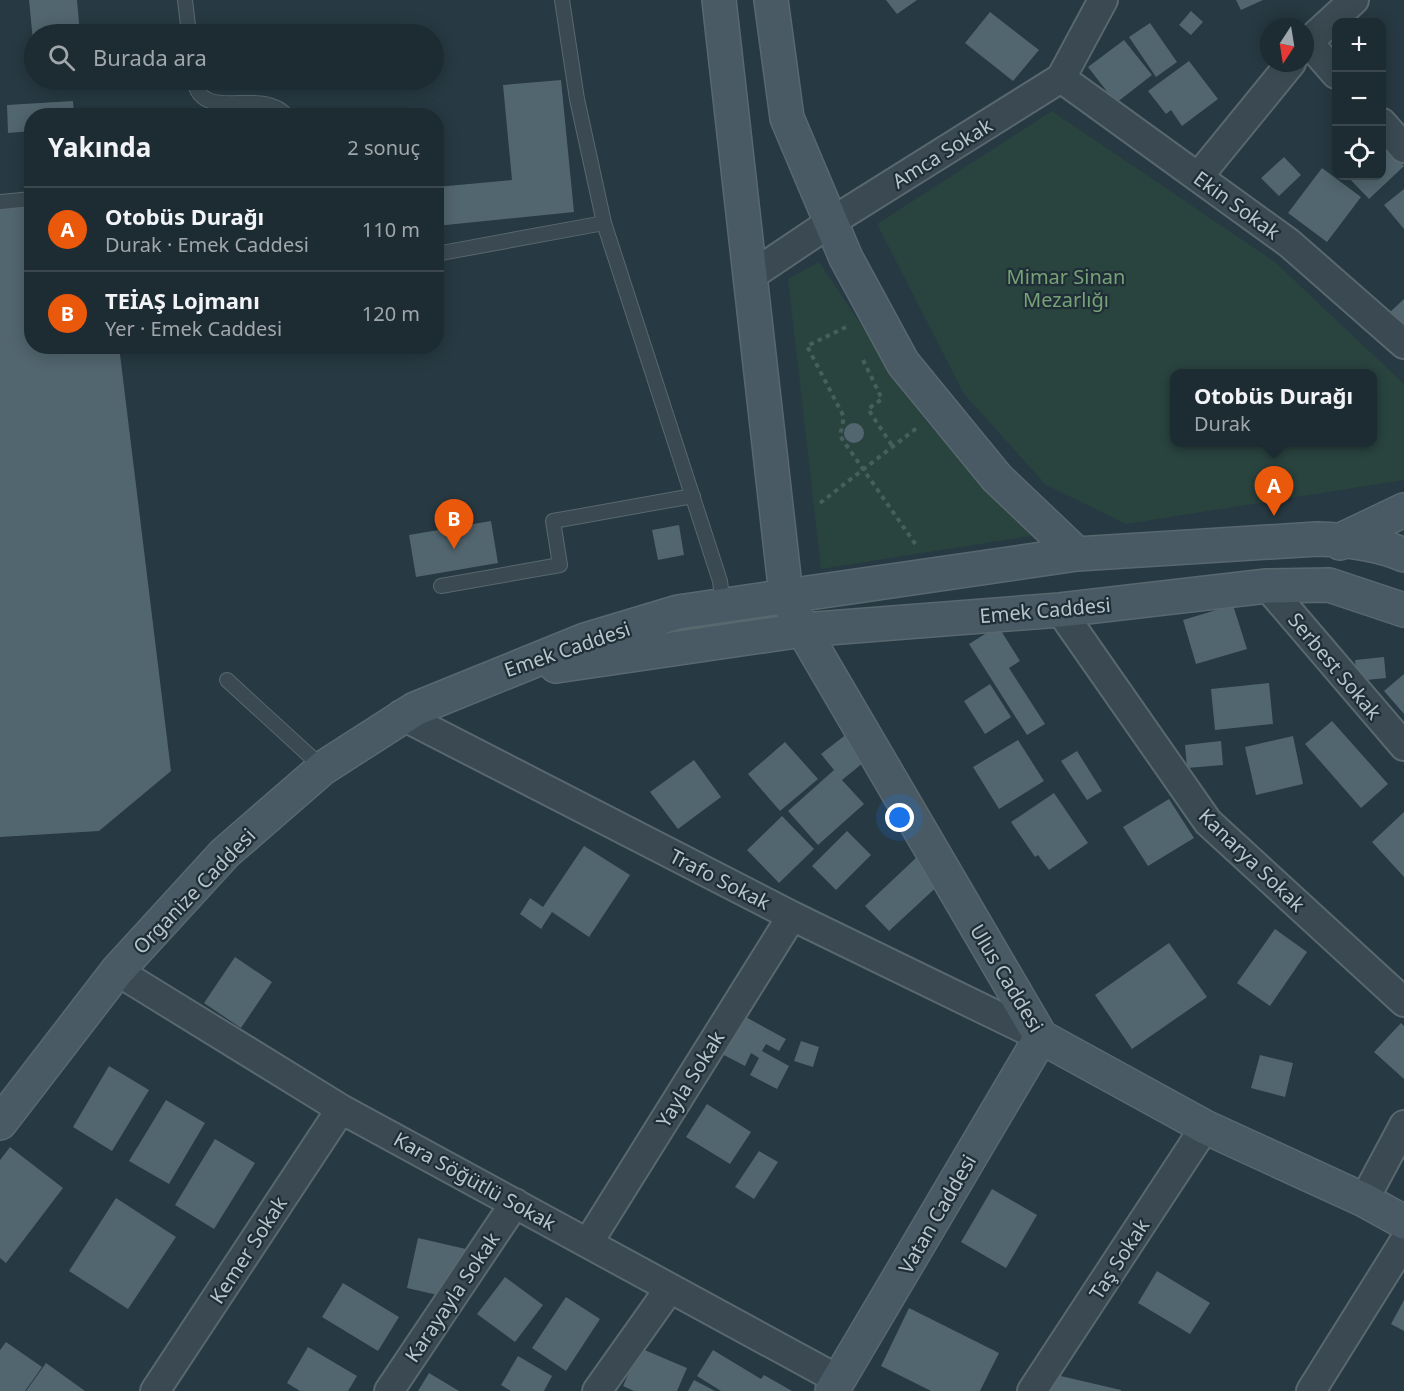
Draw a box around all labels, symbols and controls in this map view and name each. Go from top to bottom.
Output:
north arrow [1260,18,1314,72]
map controls [1332,18,1386,180]
button: + [1332,18,1386,72]
search box [24,24,444,90]
icon: search [45,41,78,74]
text: Burada ara [93,42,207,72]
button: − [1332,72,1386,126]
street label: Amca Sokak [887,111,997,194]
button: locate [1332,126,1386,180]
text: Yakında [48,129,151,165]
text: 2 sonuç [347,134,420,161]
street label: Ekin Sokak [1189,165,1286,246]
text: Otobüs Durağı [105,201,264,231]
text: A [61,216,74,243]
text: 110 m [362,216,420,243]
text: Durak · Emek Caddesi [105,231,309,258]
park label: Mimar Sinan Mezarlığı [1007,263,1125,313]
text: TEİAŞ Lojmanı [105,285,260,315]
text: B [61,300,74,327]
text: 120 m [362,300,420,327]
text: Yer · Emek Caddesi [105,315,282,342]
popup [1170,369,1377,447]
text: Otobüs Durağı [1194,380,1353,410]
text: Durak [1194,410,1251,437]
pin: A [1254,466,1294,516]
pin: B [434,500,474,549]
street label: Emek Caddesi [978,591,1112,629]
street label: Serbest Sokak [1282,607,1388,725]
street label: Emek Caddesi [500,615,634,683]
street label: Kanarya Sokak [1193,802,1311,918]
your location [885,803,914,832]
street label: Organize Caddesi [127,822,261,960]
street label: Trafo Sokak [665,842,775,916]
street label: Ulus Caddesi [964,919,1050,1037]
street label: Yayla Sokak [650,1025,730,1132]
street label: Kara Söğütlü Sokak [389,1125,561,1237]
street label: Vatan Caddesi [892,1150,982,1278]
street label: Kemer Sokak [203,1191,293,1309]
street label: Taş Sokak [1083,1213,1155,1305]
street label: Karayayla Sokak [398,1226,506,1367]

